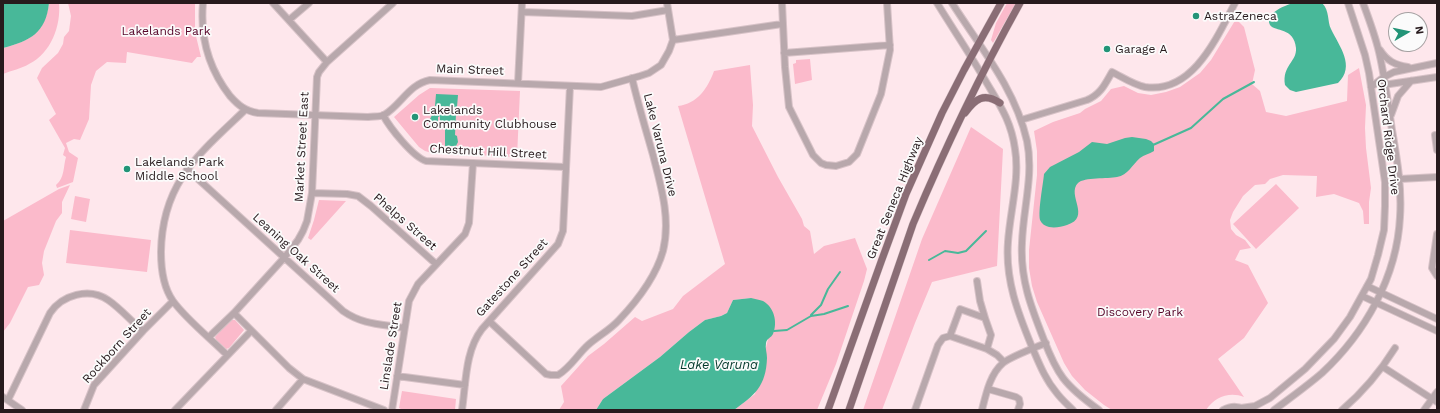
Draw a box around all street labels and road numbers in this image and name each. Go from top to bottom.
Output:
street label: Main Street [436,62,504,78]
street label: Orchard Ridge Drive [1374,78,1402,196]
street label: Market Street East [292,92,312,202]
street label: Lake Varuna Drive [640,92,680,198]
street label: Great Seneca Highway [864,135,926,261]
street label: Chestnut Hill Street [429,142,547,162]
street label: Phelps Street [370,191,440,253]
street label: Leaning Oak Street [250,210,342,296]
street label: Gatestone Street [473,236,551,320]
street label: Linslade Street [377,301,405,391]
street label: Rockborn Street [80,306,154,386]

